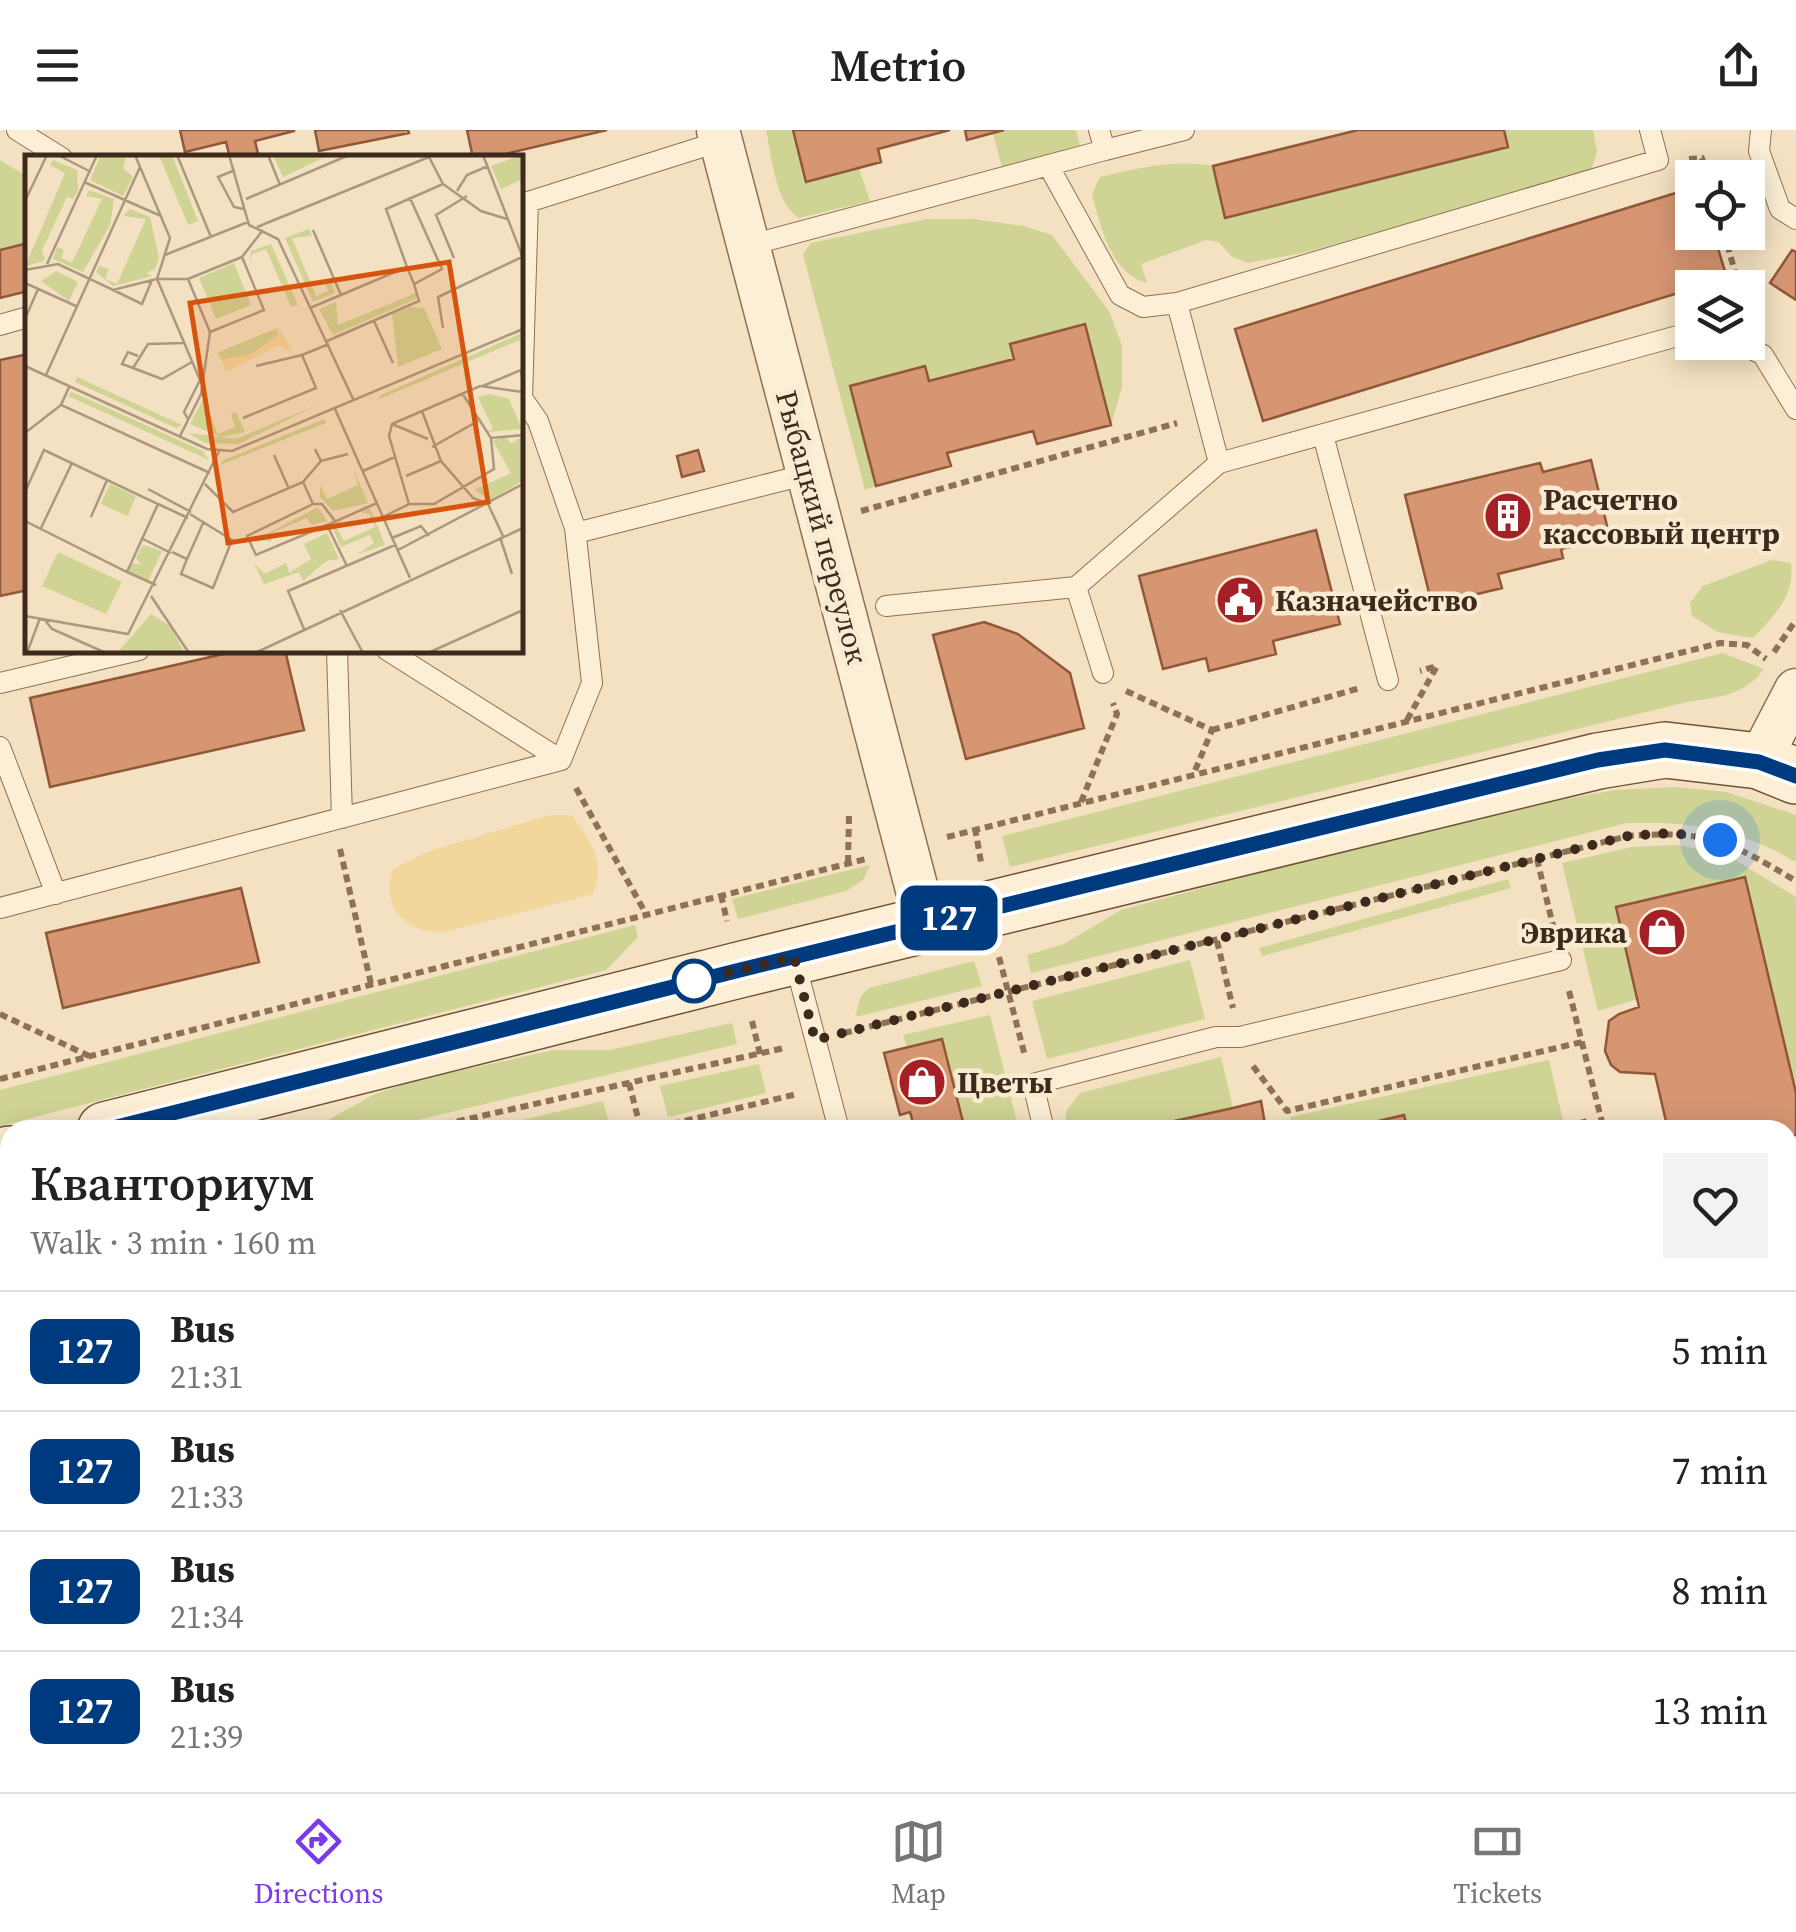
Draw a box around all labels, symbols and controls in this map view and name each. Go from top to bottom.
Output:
text: Metrio [830,34,966,96]
icon: menu [30,38,85,93]
icon: share [1711,38,1766,93]
inset map [25,155,522,652]
map controls [1675,160,1765,360]
button: locate [1675,160,1765,250]
button: layers [1675,270,1765,360]
street label: Рыбацкий переулок [766,386,878,669]
place label: Расчетно кассовый центр [1543,479,1780,554]
building icon: Расчетно кассовый центр [1482,490,1534,542]
public building icon: Казначейство [1214,574,1266,626]
place label: Казначейство [1275,580,1478,621]
your location [1695,815,1745,865]
line badge: 127 [892,886,1006,950]
text: 127 [921,894,977,942]
shop icon: Эврика [1636,906,1688,958]
place label: Эврика [1521,912,1628,953]
unlabelled marker [673,960,715,1002]
shop icon: Цветы [896,1056,948,1108]
place label: Цветы [957,1062,1053,1103]
text: Кванториум [30,1150,315,1216]
button: heart [1663,1153,1768,1258]
text: Walk · 3 min · 160 m [30,1221,316,1265]
text: Bus [170,1303,235,1355]
text: 5 min [1672,1325,1768,1377]
text: 127 [57,1327,113,1375]
text: 21:31 [170,1355,244,1399]
text: Bus [170,1423,235,1475]
text: 7 min [1672,1445,1768,1497]
text: 127 [57,1447,113,1495]
text: 21:33 [170,1475,244,1519]
text: Bus [170,1543,235,1595]
text: 8 min [1672,1565,1768,1617]
text: 127 [57,1567,113,1615]
text: 21:34 [170,1595,244,1639]
text: Bus [170,1663,235,1715]
text: 13 min [1653,1685,1768,1737]
text: 127 [57,1687,113,1735]
text: 21:39 [170,1715,244,1759]
tab: Directions [254,1814,383,1912]
tab: Map [891,1814,946,1912]
tab: Tickets [1453,1814,1542,1912]

